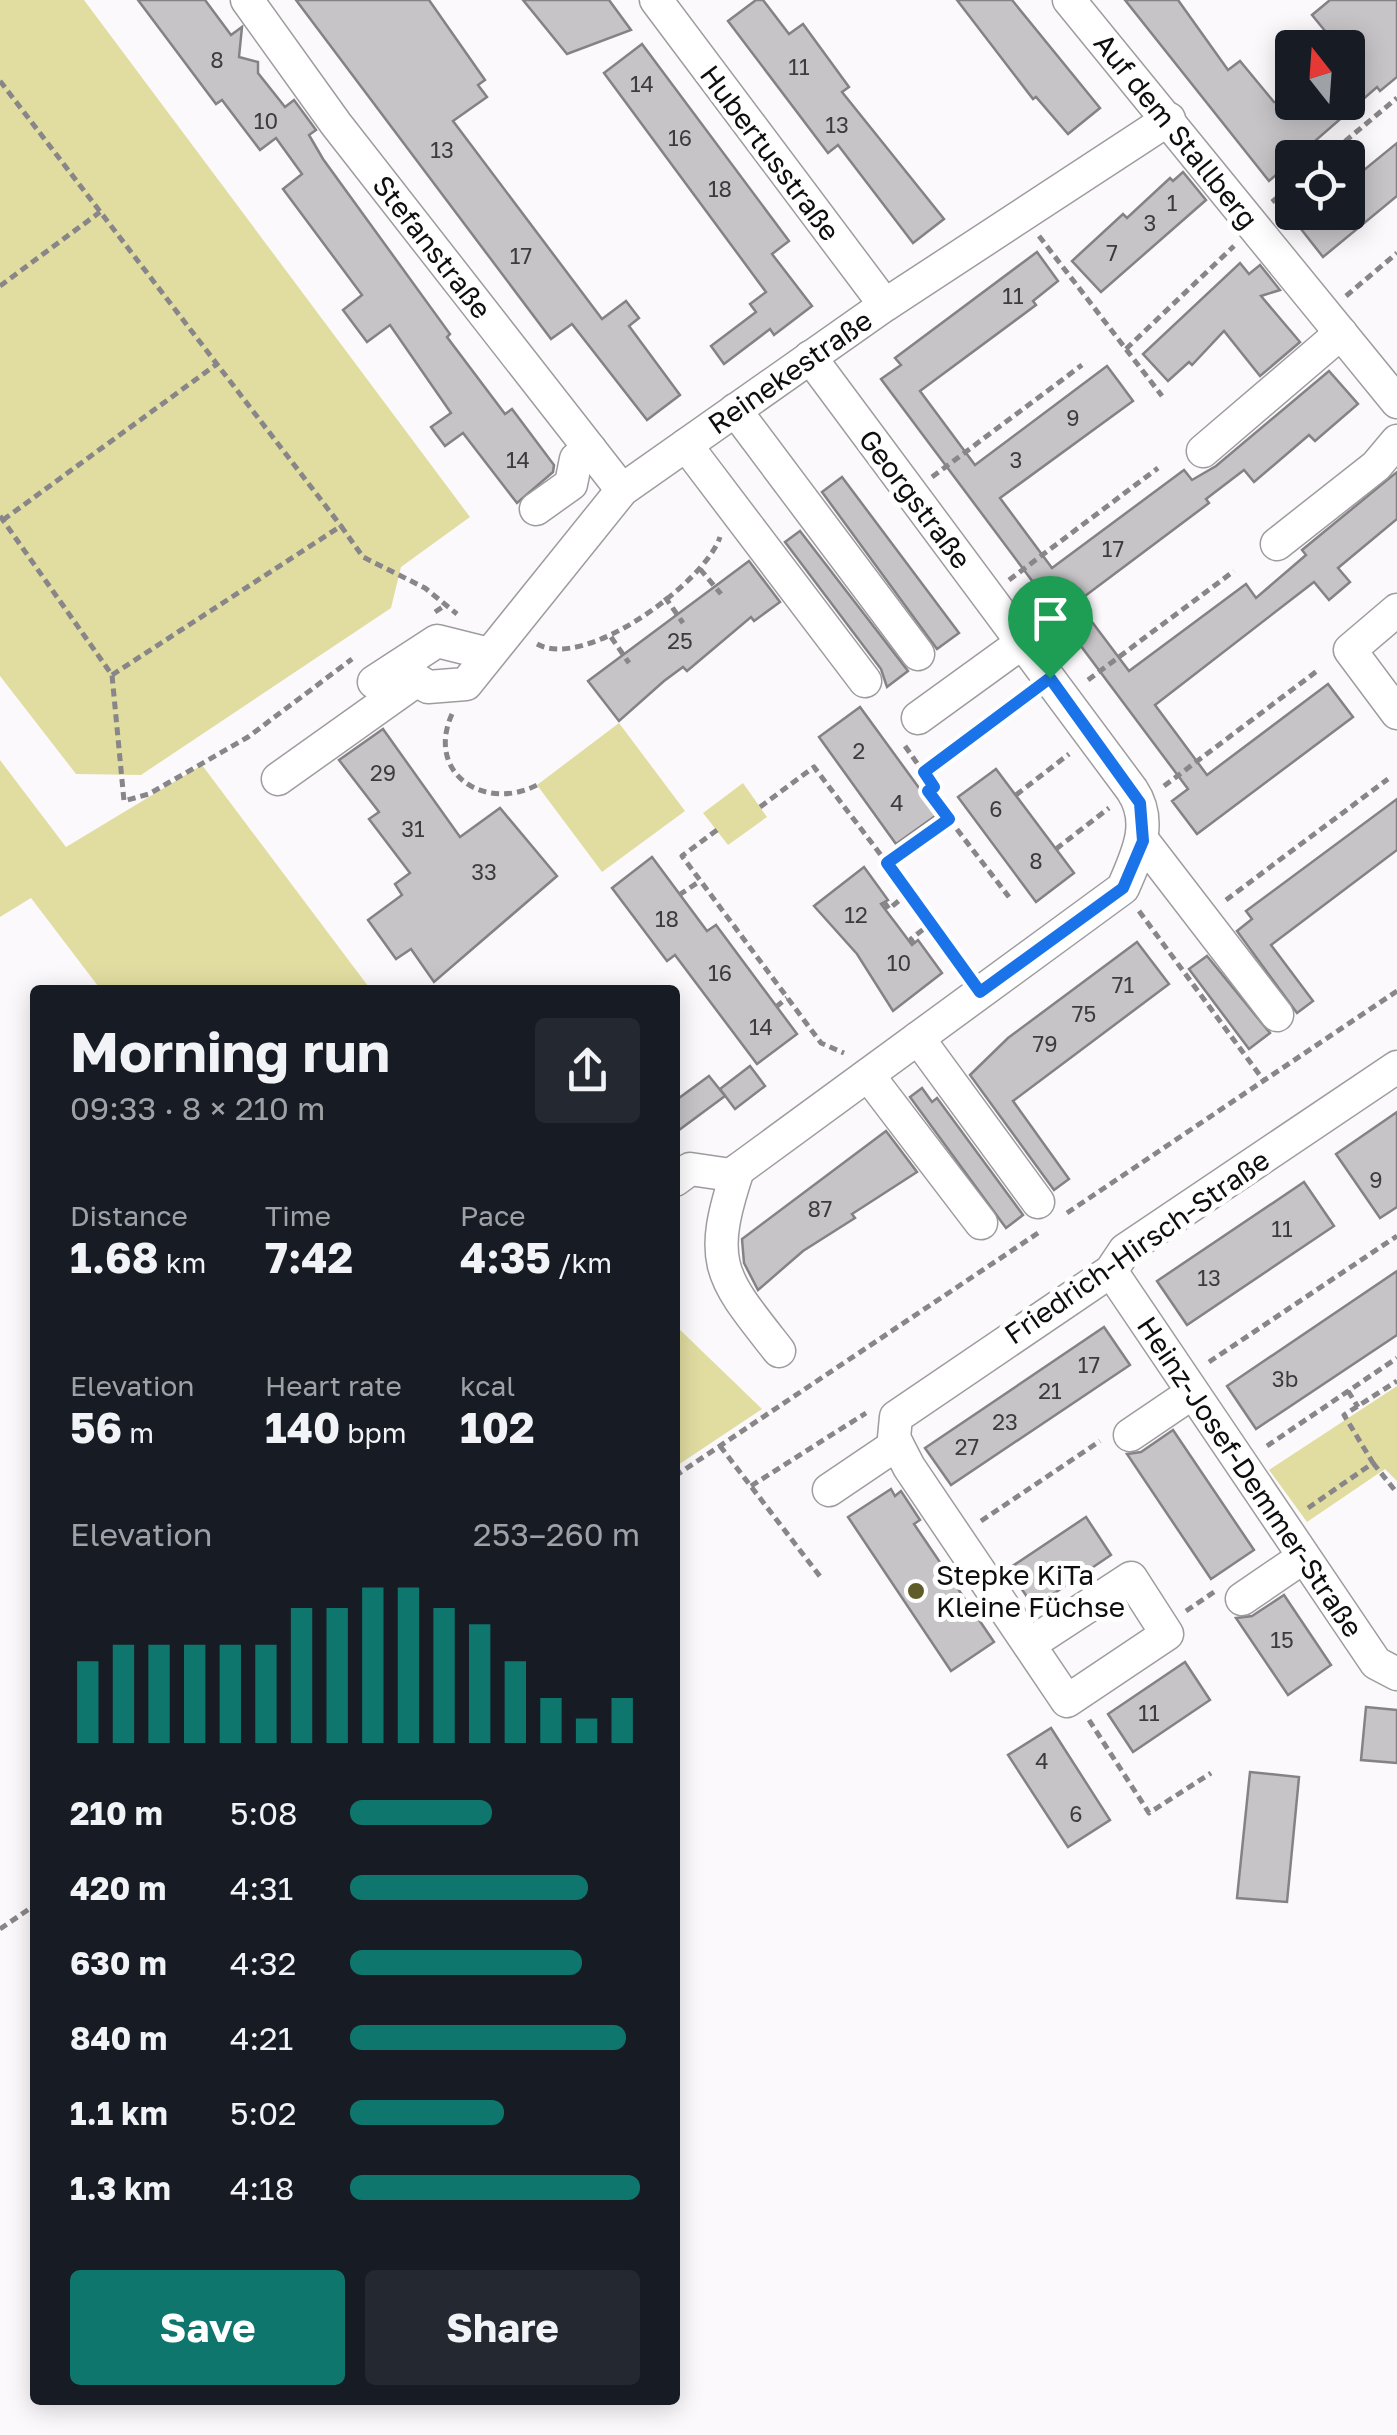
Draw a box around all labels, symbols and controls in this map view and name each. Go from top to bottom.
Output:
street label: Auf dem Stallberg [1088,27,1265,235]
north arrow [1275,30,1365,120]
map controls [1275,30,1365,230]
house number: 8 [210,46,224,73]
house number: 11 [788,53,810,80]
street label: Hubertusstraße [694,58,847,247]
house number: 14 [630,70,654,97]
house number: 10 [254,107,278,134]
house number: 13 [825,111,849,138]
house number: 16 [668,124,692,151]
house number: 13 [430,136,454,163]
button: locate [1275,140,1365,230]
street label: Stefanstraße [366,169,498,325]
house number: 18 [708,175,732,202]
house number: 1 [1167,189,1178,216]
house number: 3 [1144,209,1156,236]
house number: 7 [1106,239,1118,266]
house number: 17 [510,242,532,269]
house number: 11 [1002,282,1024,309]
street label: Reinekestraße [701,303,878,440]
house number: 9 [1066,404,1080,431]
street label: Georgstraße [852,423,978,575]
house number: 14 [506,446,530,473]
house number: 3 [1010,446,1022,473]
house number: 17 [1102,535,1124,562]
pin [1008,576,1093,679]
icon: arrive [1023,591,1078,646]
house number: 25 [667,627,693,654]
house number: 2 [853,737,865,764]
house number: 29 [370,759,396,786]
house number: 4 [890,789,904,816]
house number: 6 [989,795,1003,822]
house number: 31 [401,815,425,842]
house number: 8 [1029,847,1043,874]
house number: 33 [471,858,497,885]
house number: 12 [844,901,868,928]
house number: 18 [655,905,679,932]
house number: 10 [887,949,911,976]
house number: 16 [708,959,732,986]
house number: 71 [1112,971,1134,998]
house number: 75 [1072,1000,1096,1027]
house number: 14 [749,1013,773,1040]
text: Morning run [70,1018,390,1084]
button: share [535,1018,640,1123]
house number: 79 [1033,1030,1057,1057]
text: 09:33 · 8 × 210 m [70,1089,325,1127]
street label: Friedrich-Hirsch-Straße [998,1143,1275,1351]
house number: 9 [1369,1166,1383,1193]
house number: 87 [807,1195,833,1222]
text: Distance [70,1199,188,1232]
text: Time [265,1199,331,1232]
text: Pace [460,1199,525,1232]
house number: 11 [1271,1215,1293,1242]
text: 1.68 [70,1232,159,1282]
text: 7:42 [265,1232,353,1282]
text: 4:35 [460,1232,551,1282]
text: km [159,1246,206,1279]
text: /km [551,1246,612,1279]
house number: 13 [1197,1264,1221,1291]
street label: Heinz-Josef-Demmer-Straße [1131,1310,1370,1643]
house number: 17 [1078,1351,1100,1378]
house number: 3b [1272,1365,1298,1392]
text: Elevation [70,1369,195,1402]
text: Heart rate [265,1369,402,1402]
text: kcal [460,1369,515,1402]
house number: 21 [1038,1377,1062,1404]
text: 56 [70,1402,122,1452]
text: 140 [265,1402,340,1452]
text: 102 [460,1402,535,1452]
house number: 23 [992,1408,1018,1435]
text: m [122,1416,154,1449]
text: bpm [340,1416,406,1449]
house number: 27 [955,1433,979,1460]
text: Elevation [70,1515,212,1553]
text: 253–260 m [473,1515,640,1553]
place label: Stepke KiTa Kleine Füchse [936,1558,1125,1623]
marker: Stepke KiTa Kleine Füchse [905,1580,927,1602]
house number: 15 [1270,1626,1294,1653]
house number: 11 [1138,1699,1160,1726]
house number: 4 [1035,1747,1049,1774]
text: 210 m [70,1794,163,1832]
text: 5:08 [230,1794,298,1832]
house number: 6 [1069,1800,1083,1827]
text: 420 m [70,1869,166,1907]
text: 4:31 [230,1869,293,1907]
text: 630 m [70,1944,167,1982]
text: 4:32 [230,1944,296,1982]
text: 840 m [70,2019,167,2057]
text: 4:21 [230,2019,293,2057]
text: 1.1 km [70,2094,168,2132]
text: 5:02 [230,2094,297,2132]
text: 1.3 km [70,2169,171,2207]
text: 4:18 [230,2169,294,2207]
button: Save [70,2270,345,2385]
button: Share [365,2270,640,2385]

